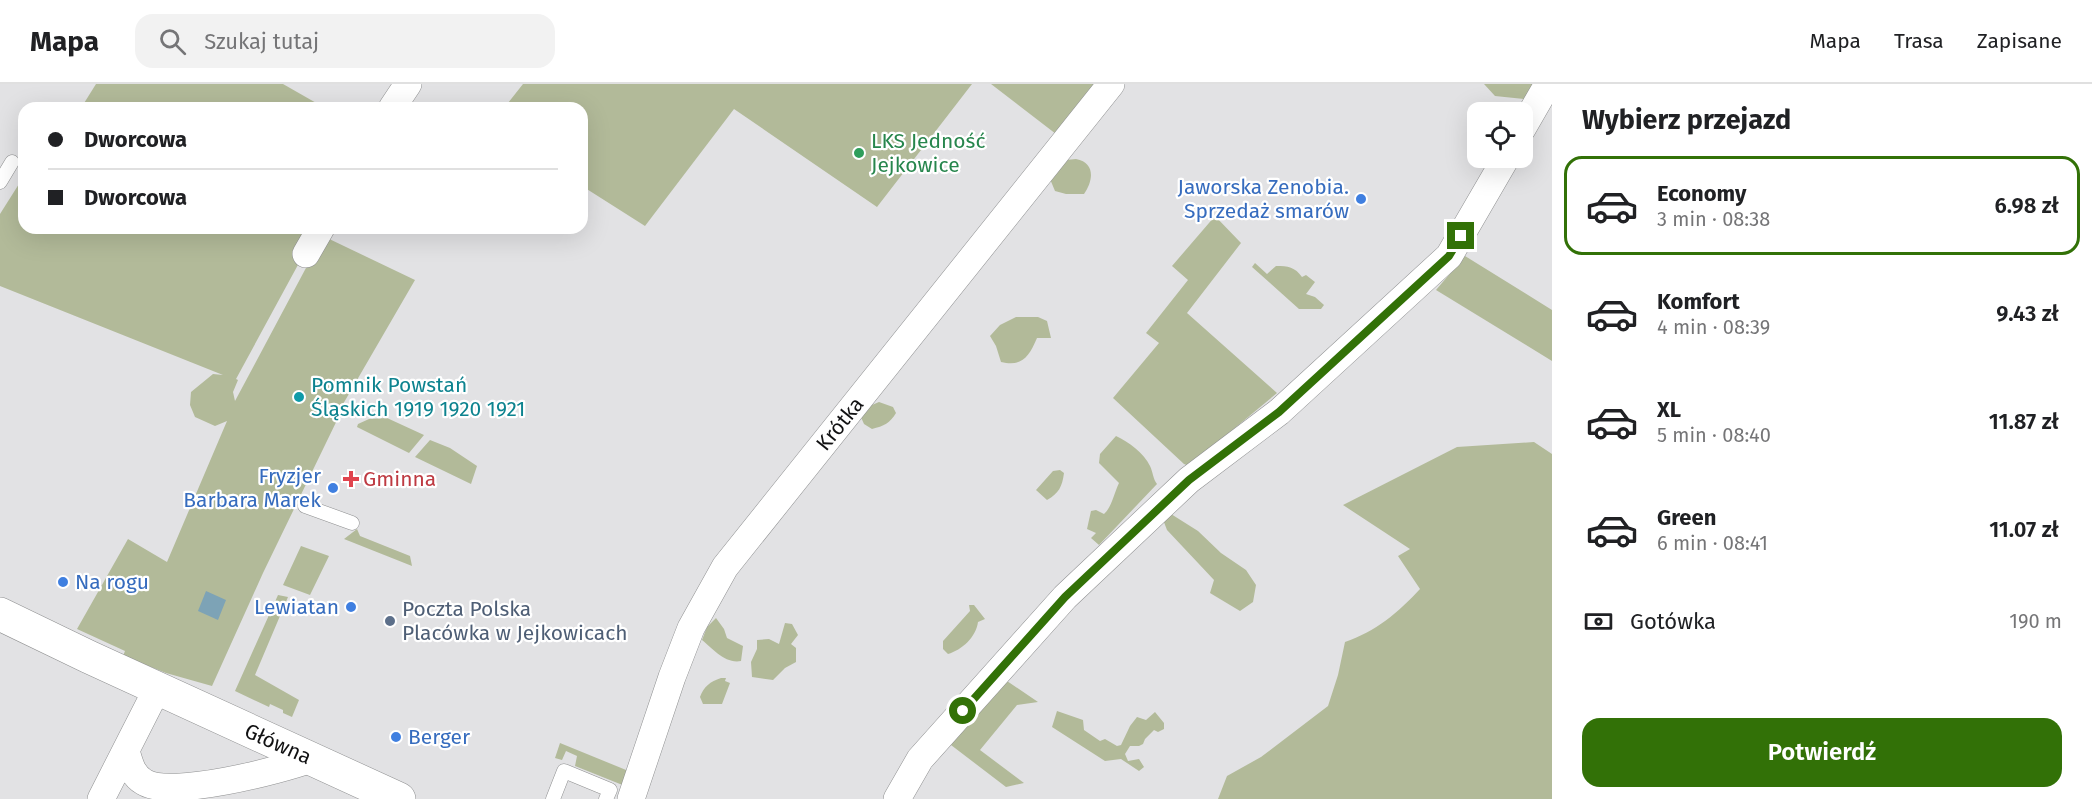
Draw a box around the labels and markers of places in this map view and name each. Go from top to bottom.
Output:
place label: LKS Jedność Jejkowice [871,128,985,178]
marker: LKS Jedność Jejkowice [852,146,866,160]
place label: Jaworska Zenobia. Sprzedaż smarów [1178,174,1349,224]
marker: Jaworska Zenobia. Sprzedaż smarów [1354,192,1368,206]
place label: Pomnik Powstań Śląskich 1919 1920 1921 [311,372,525,422]
marker: Pomnik Powstań Śląskich 1919 1920 1921 [292,390,306,404]
place label: Fryzjer Barbara Marek [183,463,321,513]
place label: Gminna [363,466,436,492]
marker: Gminna [344,472,358,486]
marker: Fryzjer Barbara Marek [326,481,340,495]
place label: Na rogu [75,569,149,595]
marker: Na rogu [56,575,70,589]
place label: Lewiatan [254,594,339,620]
place label: Poczta Polska Placówka w Jejkowicach [402,596,628,646]
marker: Lewiatan [344,600,358,614]
marker: Poczta Polska Placówka w Jejkowicach [383,614,397,628]
place label: Berger [408,724,470,750]
marker: Berger [389,730,403,744]

